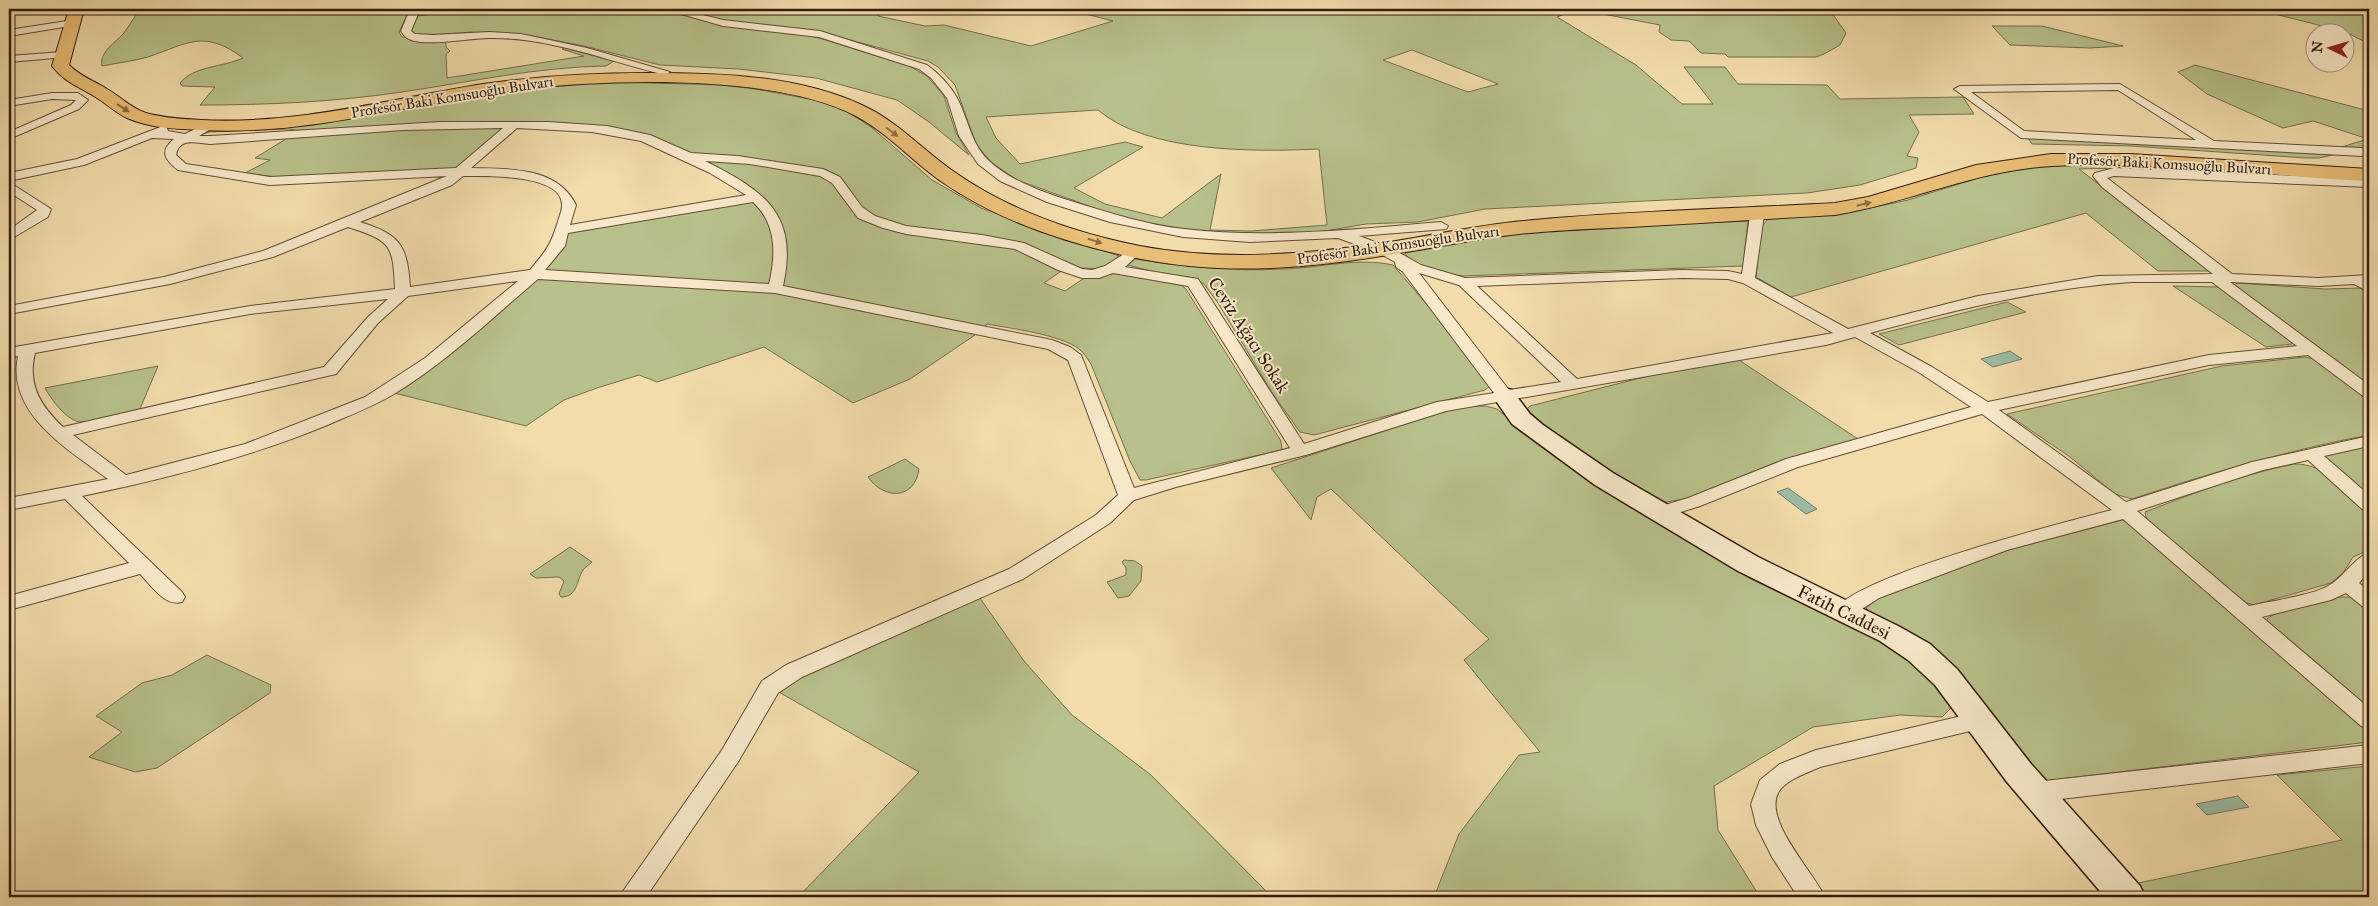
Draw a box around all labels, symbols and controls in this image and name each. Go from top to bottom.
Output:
north arrow [2306,22,2356,72]
text: N [2309,40,2327,54]
street label: Profesör Baki Komsuoğlu Bulvarı [350,72,554,122]
one-way arrow [116,104,130,113]
one-way arrow [885,126,898,137]
street label: Profesör Baki Komsuoğlu Bulvarı [2066,150,2272,178]
one-way arrow [1856,200,1871,208]
street label: Profesör Baki Komsuoğlu Bulvarı [1296,222,1500,268]
one-way arrow [1087,238,1102,245]
street label: Ceviz Ağacı Sokak [1202,273,1295,398]
street label: Fatih Caddesi [1794,580,1894,644]

